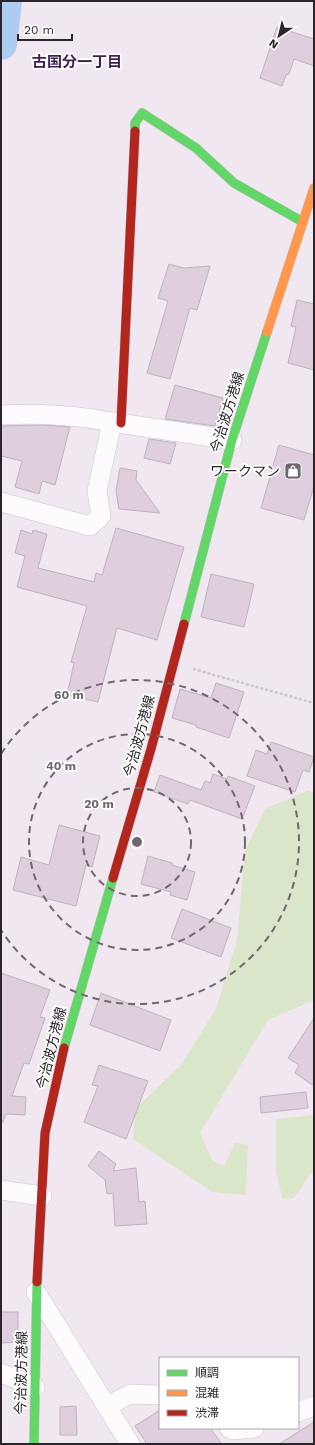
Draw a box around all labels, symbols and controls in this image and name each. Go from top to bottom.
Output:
scale bar [18,16,72,42]
north arrow [259,16,299,56]
text: 20 m [24,23,54,37]
text: N [266,36,281,51]
district label: 古国分一丁目 [32,53,122,71]
street label: 今治波方港線 [207,369,247,455]
shop icon: ワークマン [283,461,303,481]
place label: ワークマン [210,463,280,479]
text: 60 m [54,688,84,702]
street label: 今治波方港線 [120,693,158,779]
text: 40 m [46,759,76,773]
text: 20 m [84,797,114,811]
centre of rings [130,835,144,849]
street label: 今治波方港線 [33,1005,69,1091]
street label: 今治波方港線 [12,1331,30,1415]
legend [159,1357,299,1429]
text: 順調 [195,1366,219,1380]
text: 混雑 [195,1386,219,1400]
text: 渋滞 [195,1406,219,1420]

